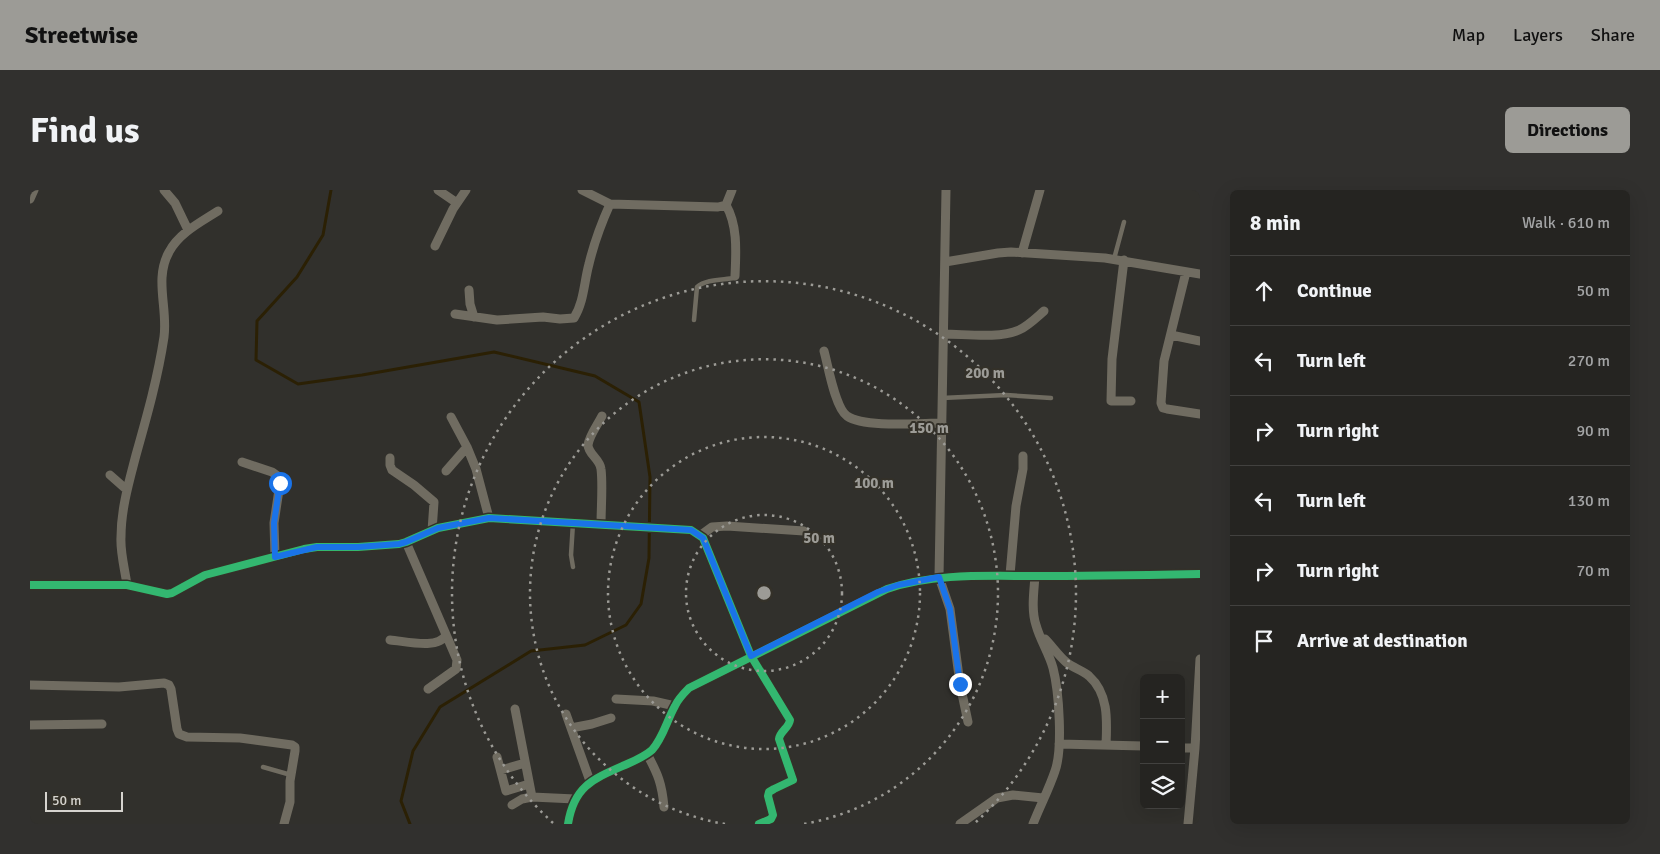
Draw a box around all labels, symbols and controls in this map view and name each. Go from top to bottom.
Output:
text: Streetwise [25,20,138,50]
text: Map [1452,24,1485,46]
text: Layers [1513,24,1563,46]
text: Share [1591,24,1635,46]
button: Directions [1505,107,1630,153]
text: Find us [30,109,140,152]
text: 8 min [1250,210,1301,236]
text: Walk · 610 m [1522,213,1610,233]
icon: ahead [1250,277,1278,305]
text: Continue [1297,279,1372,303]
text: 50 m [1576,281,1610,301]
icon: left [1250,347,1278,375]
text: Turn left [1297,349,1366,373]
text: 270 m [1568,351,1610,371]
text: 200 m [965,364,1005,382]
icon: right [1250,417,1278,445]
text: 150 m [909,419,949,437]
text: Turn right [1297,419,1379,443]
text: 90 m [1576,421,1610,441]
route start [269,472,292,495]
text: 100 m [854,474,894,492]
icon: left [1250,487,1278,515]
text: Turn left [1297,489,1366,513]
text: 130 m [1568,491,1610,511]
text: 50 m [803,529,835,547]
icon: right [1250,557,1278,585]
text: Turn right [1297,559,1379,583]
text: 70 m [1576,561,1610,581]
centre of rings [755,584,773,602]
icon: arrive [1250,627,1278,655]
text: Arrive at destination [1297,629,1468,653]
route end [949,673,972,696]
map controls [1140,674,1185,809]
button: + [1140,674,1185,719]
button: − [1140,719,1185,764]
button: layers [1140,764,1185,809]
scale bar [45,789,122,812]
text: 50 m [52,792,81,809]

